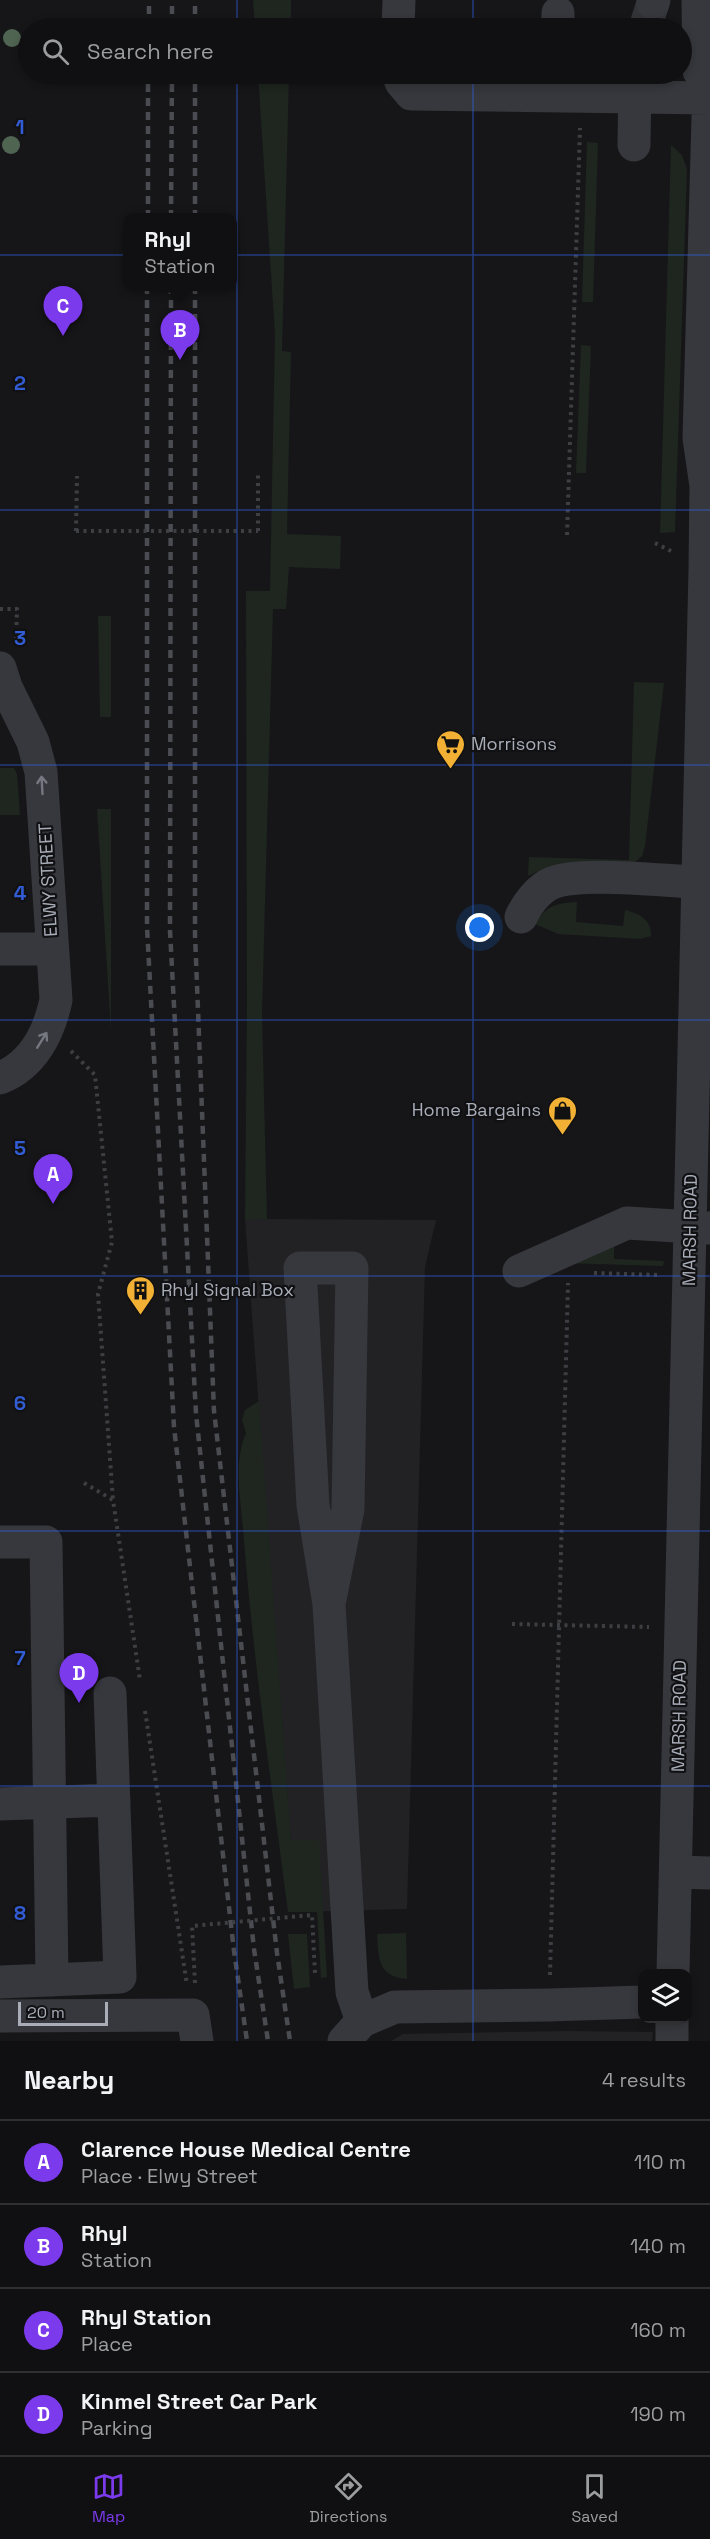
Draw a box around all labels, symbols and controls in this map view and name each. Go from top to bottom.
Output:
search box [18,18,692,84]
icon: search [39,35,72,68]
text: Search here [87,37,214,65]
text: 1 [15,114,25,140]
popup [123,213,237,291]
text: Rhyl [145,225,191,253]
text: Station [145,253,216,279]
pin: C [44,286,82,336]
pin: B [160,310,200,360]
text: 2 [14,370,26,396]
text: 3 [14,625,26,651]
supermarket icon: Morrisons [434,728,466,770]
place label: Morrisons [471,732,557,755]
one-way arrow [37,776,48,796]
street label: ELWY STREET [33,822,62,937]
text: 4 [14,880,27,906]
your location [465,913,494,942]
one-way arrow [37,1032,49,1049]
shop icon: Home Bargains [546,1094,578,1136]
place label: Home Bargains [412,1098,541,1121]
text: 5 [14,1135,26,1161]
pin: A [34,1154,72,1204]
street label: MARSH ROAD [677,1174,702,1286]
building icon: Rhyl Signal Box [124,1274,156,1316]
place label: Rhyl Signal Box [161,1278,294,1301]
text: 6 [14,1390,26,1416]
text: 7 [14,1645,26,1671]
pin: D [60,1654,98,1703]
street label: MARSH ROAD [666,1660,691,1772]
text: 8 [14,1900,26,1926]
map controls [638,1969,692,2023]
button: layers [638,1969,692,2023]
scale bar [18,1999,108,2026]
text: 20 m [27,2002,65,2023]
text: Nearby [24,2063,114,2097]
text: 4 results [602,2067,686,2093]
text: Clarence House Medical Centre [81,2135,411,2163]
text: A [37,2149,50,2175]
text: 110 m [634,2149,686,2175]
text: Place · Elwy Street [81,2163,258,2189]
text: Rhyl [81,2219,128,2247]
text: B [37,2233,50,2259]
text: 140 m [630,2233,686,2259]
text: Station [81,2247,152,2273]
text: Rhyl Station [81,2303,211,2331]
text: C [37,2317,50,2343]
text: 160 m [630,2317,686,2343]
text: Place [81,2331,133,2357]
text: Kinmel Street Car Park [81,2387,318,2415]
text: D [37,2401,50,2427]
text: 190 m [630,2401,686,2427]
text: Parking [81,2415,153,2441]
tab: Map [92,2470,125,2527]
tab: Directions [309,2470,388,2527]
tab: Saved [571,2470,618,2527]

